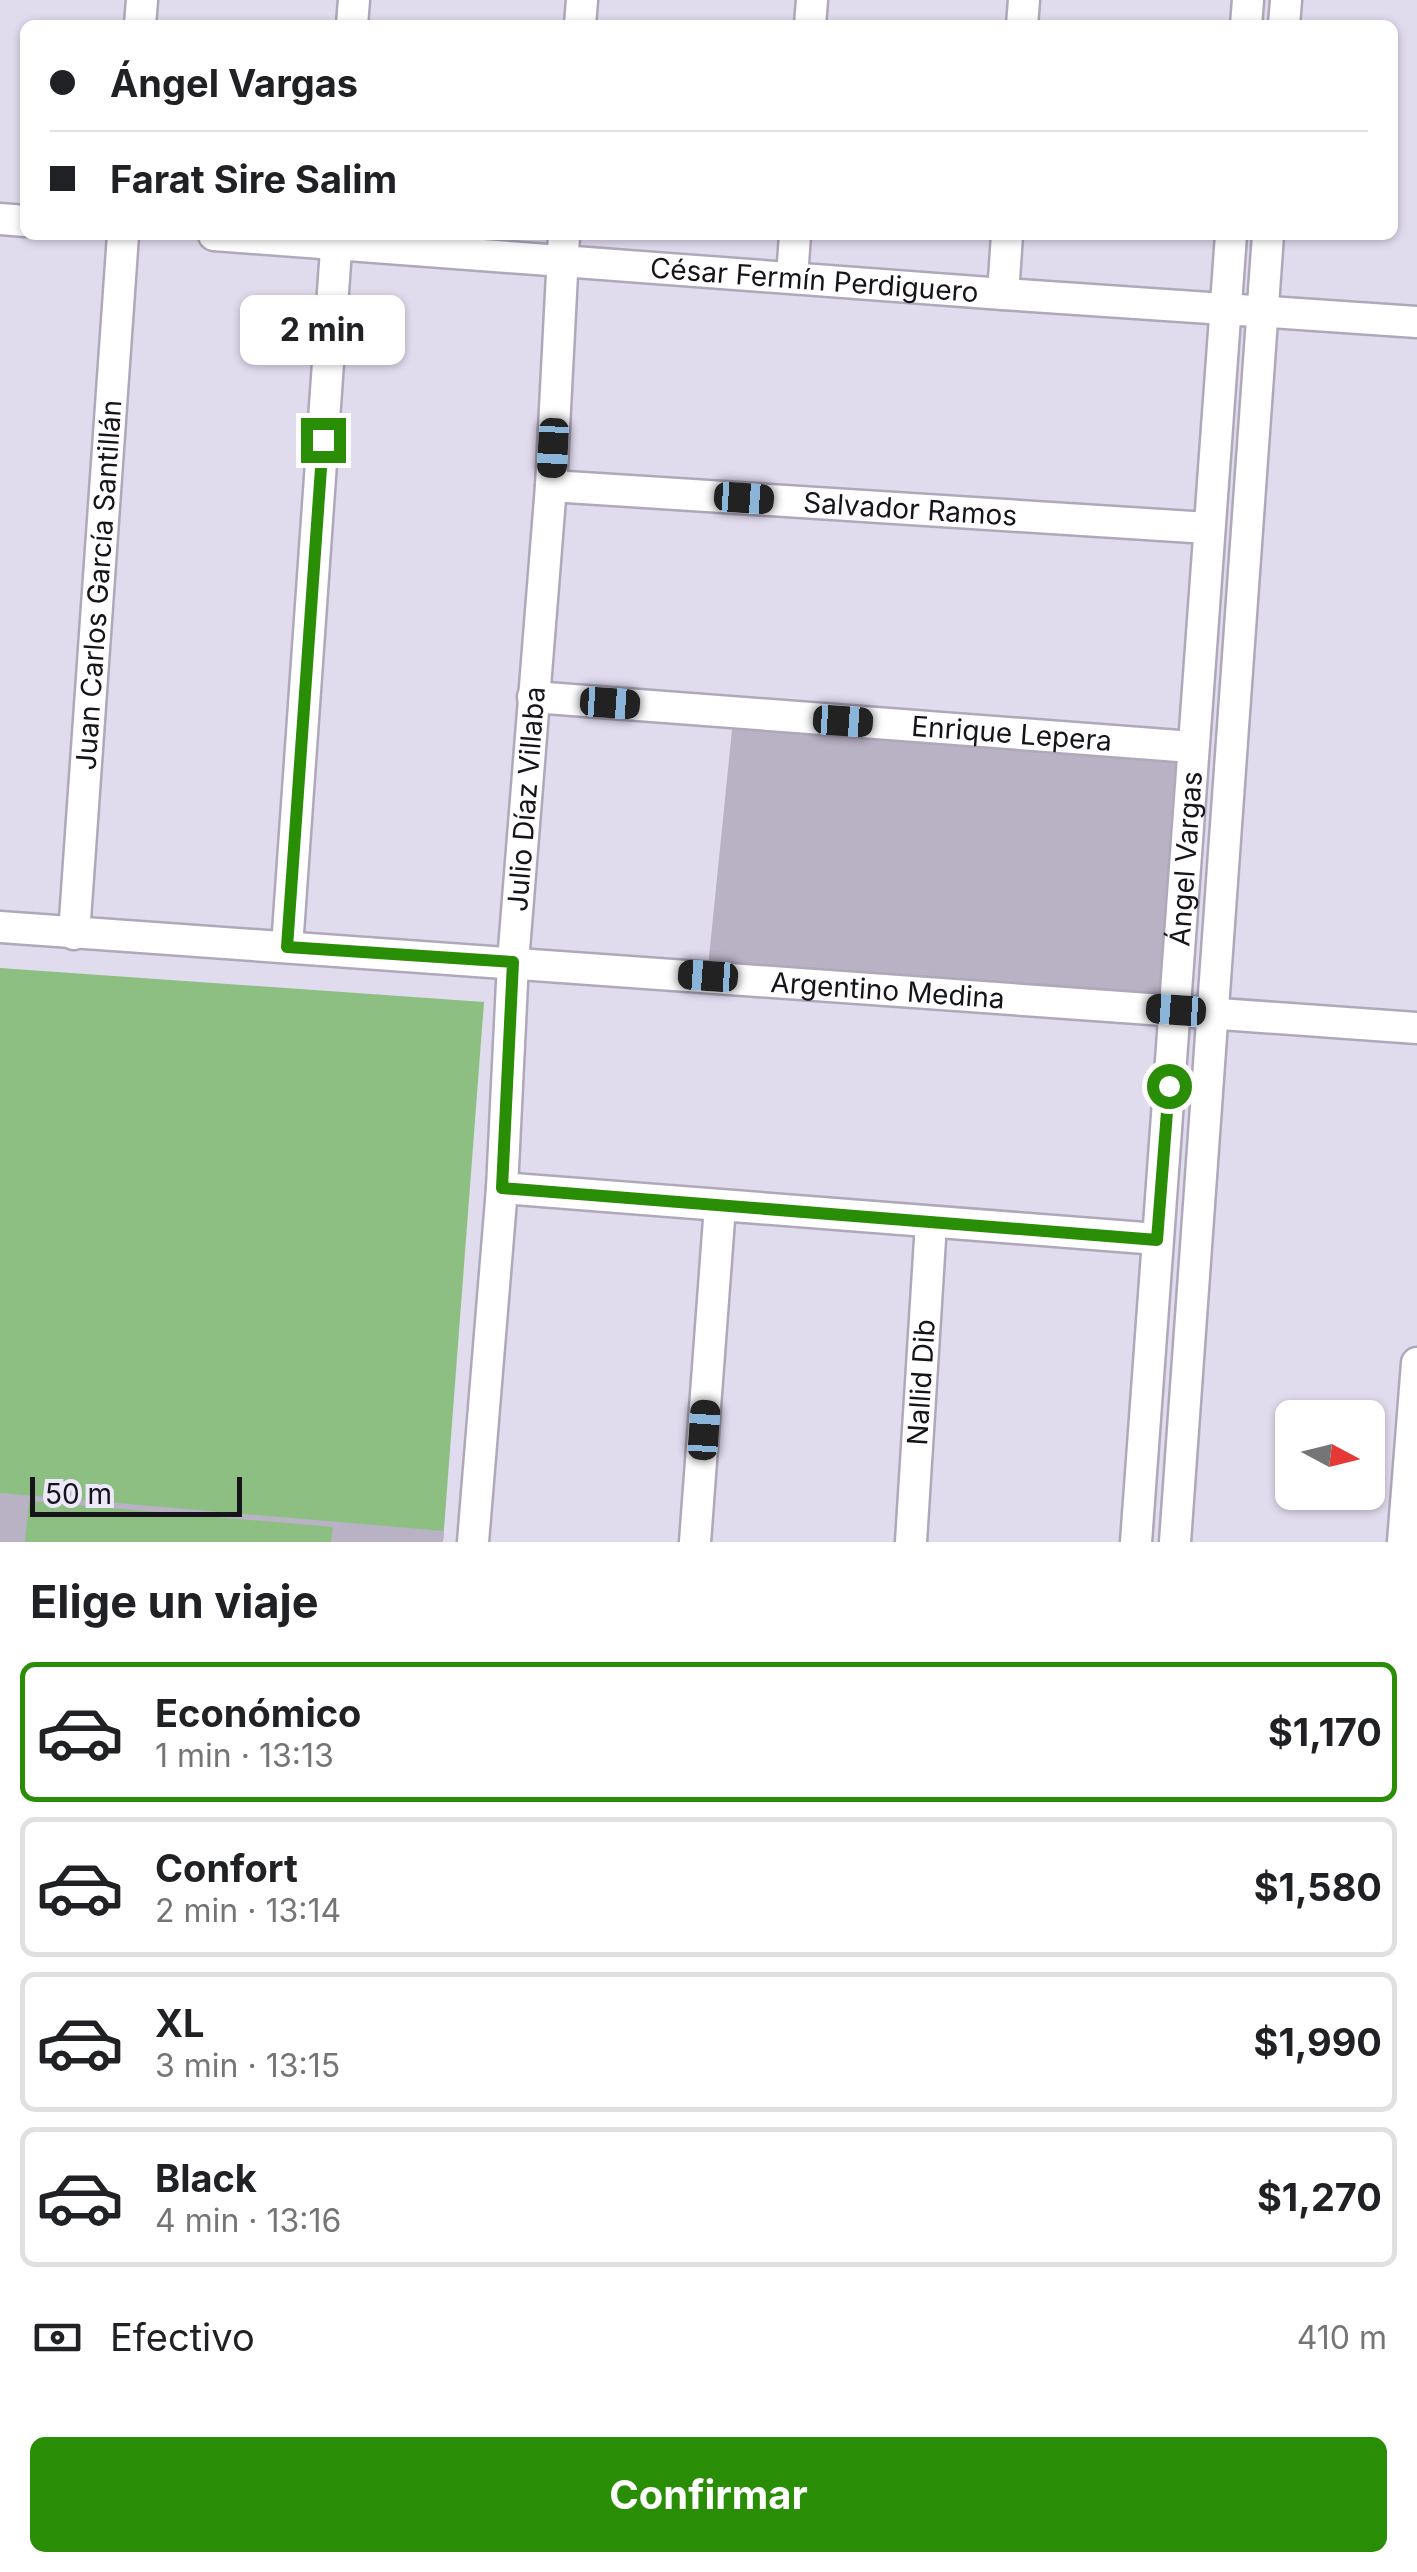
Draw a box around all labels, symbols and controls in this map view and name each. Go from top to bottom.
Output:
text: Ángel Vargas [110,60,358,106]
text: Farat Sire Salim [110,156,397,202]
street label: César Fermín Perdiguero [649,251,980,309]
callout: 2 min [240,295,406,365]
text: 2 min [280,310,365,349]
street label: Juan Carlos García Santillán [69,398,128,771]
car [536,417,570,479]
route end [301,418,346,463]
car [713,481,775,515]
street label: Salvador Ramos [802,485,1018,533]
street label: Julio Díaz Villaba [500,685,552,913]
car [579,686,641,720]
car [812,704,874,738]
street label: Enrique Lepera [910,709,1113,758]
street label: Ángel Vargas [1161,770,1209,948]
car [677,959,739,993]
street label: Argentino Medina [770,965,1006,1016]
car [1145,993,1207,1027]
route start [1147,1064,1192,1109]
street label: Nallid Dib [900,1318,942,1446]
car [687,1399,721,1461]
north arrow [1275,1400,1385,1510]
map controls [1275,1400,1385,1510]
scale bar [30,1472,242,1516]
text: 50 m [45,1477,112,1511]
text: Elige un viaje [30,1574,319,1629]
icon: car [35,1687,125,1777]
text: Económico [155,1690,361,1736]
text: $1,170 [1268,1709,1382,1755]
text: 1 min · 13:13 [155,1736,334,1775]
icon: car [35,1842,125,1932]
text: Confort [155,1845,298,1891]
text: $1,580 [1254,1864,1382,1910]
text: 2 min · 13:14 [155,1891,341,1930]
icon: car [35,1997,125,2087]
text: XL [155,2000,205,2046]
text: $1,990 [1254,2019,1382,2065]
text: 3 min · 13:15 [155,2046,340,2085]
icon: car [35,2152,125,2242]
text: Black [155,2155,257,2201]
text: $1,270 [1257,2174,1382,2220]
text: 4 min · 13:16 [155,2201,341,2240]
icon: cash [30,2310,85,2365]
text: Efectivo [110,2314,255,2360]
text: 410 m [1297,2318,1387,2357]
button: Confirmar [30,2437,1387,2552]

